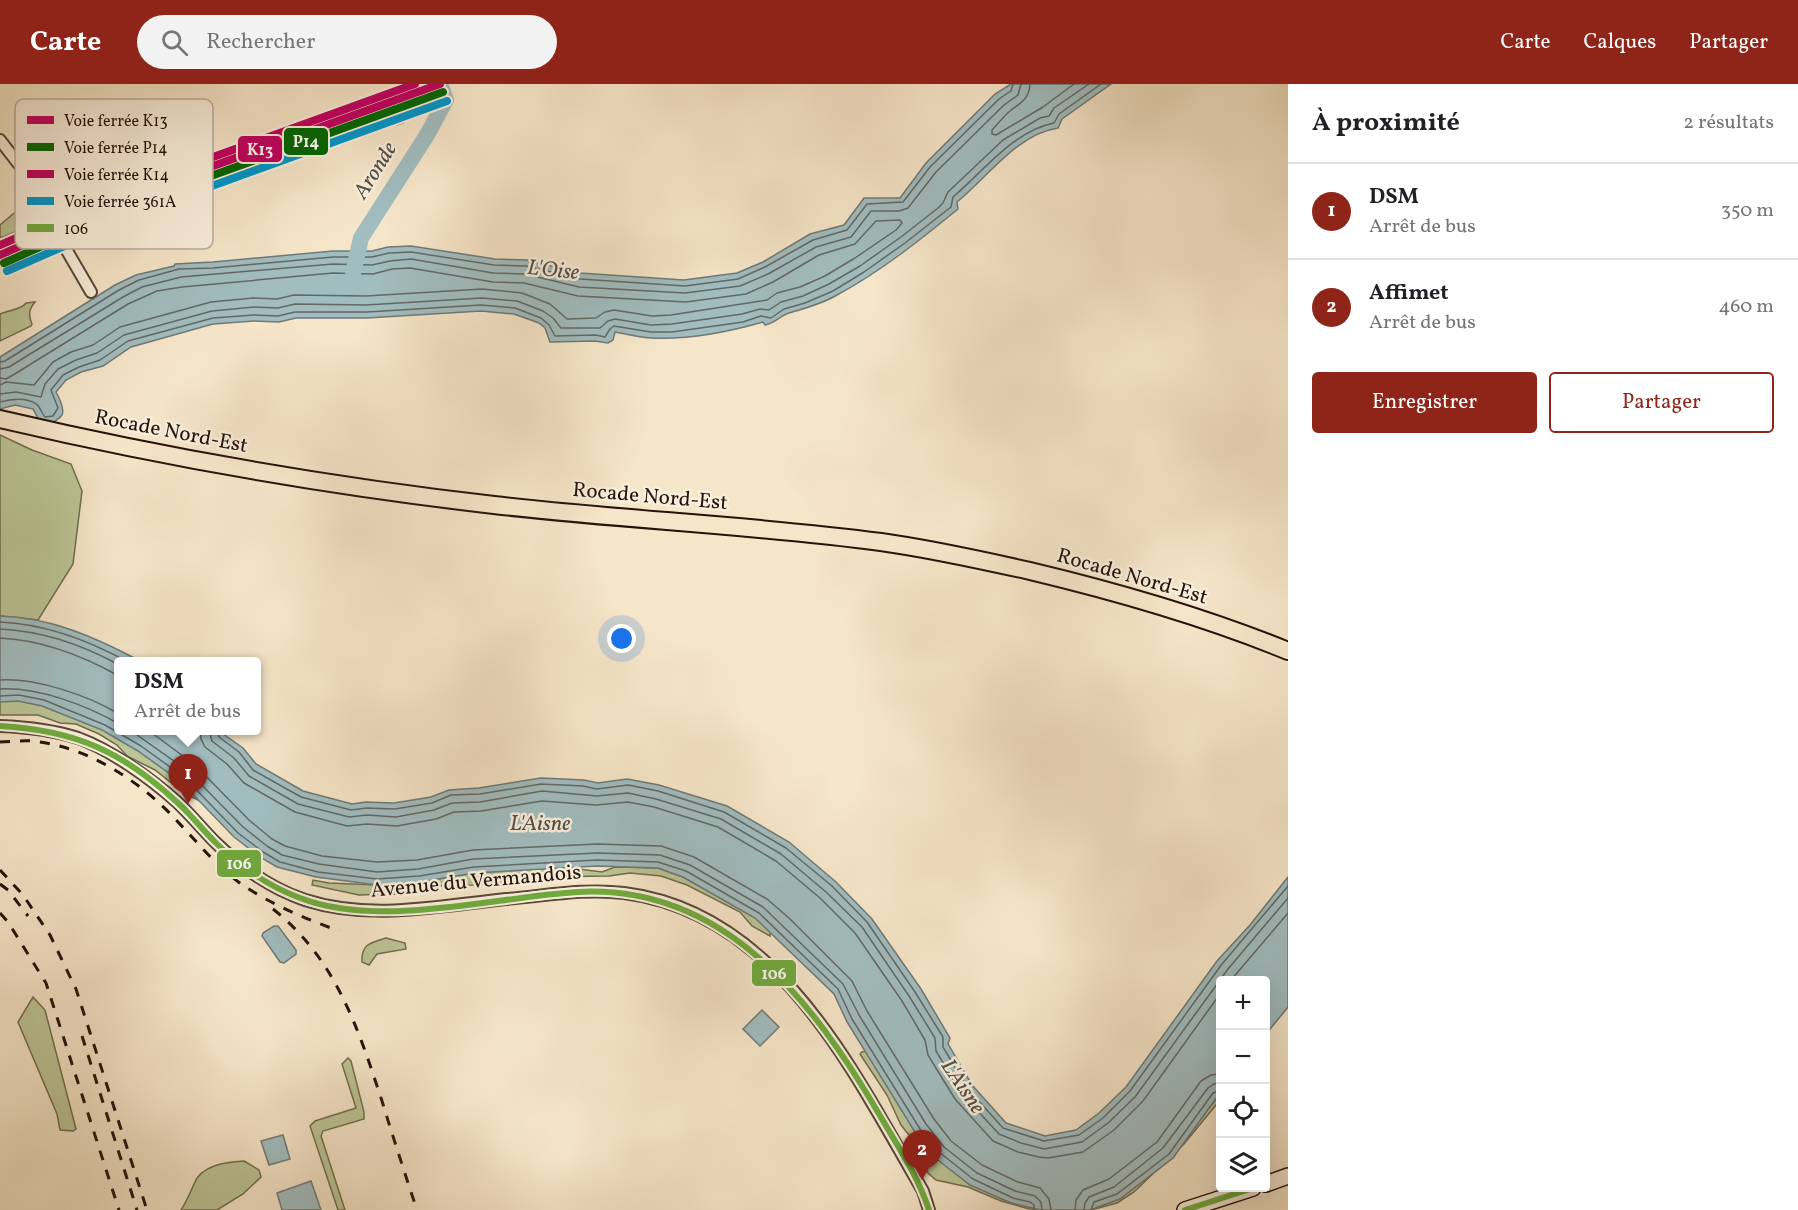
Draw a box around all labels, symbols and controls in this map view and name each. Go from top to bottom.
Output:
search box [137,15,557,69]
text: Carte [30,23,101,62]
icon: search [158,26,191,59]
text: Rechercher [206,27,315,58]
text: Carte [1500,28,1551,57]
text: Calques [1584,28,1656,57]
text: Partager [1689,28,1768,57]
legend [15,99,213,249]
text: À proximité [1312,105,1460,141]
text: 2 résultats [1683,109,1774,137]
text: Voie ferrée K13 [64,111,168,133]
line badge: P14 [283,127,329,156]
text: P14 [293,132,319,154]
line badge: K13 [237,135,283,163]
water label: Aronde [346,136,406,206]
text: Voie ferrée P14 [64,138,167,160]
text: K13 [247,140,273,162]
text: Voie ferrée K14 [64,165,169,187]
text: DSM [1369,182,1419,213]
text: Voie ferrée 361A [64,192,176,214]
text: 1 [1327,197,1336,225]
text: 350 m [1721,197,1774,225]
text: Arrêt de bus [1369,213,1476,241]
text: 106 [64,219,88,241]
water label: L'Oise [526,253,580,289]
text: Affimet [1369,278,1449,309]
text: 2 [1326,293,1337,321]
text: 460 m [1718,293,1774,321]
text: Arrêt de bus [1369,309,1476,337]
button: Enregistrer [1312,372,1537,433]
button: Partager [1549,372,1774,433]
street label: Rocade Nord-Est [92,403,250,461]
street label: Rocade Nord-Est [571,476,729,518]
street label: Rocade Nord-Est [1053,542,1211,612]
your location [607,624,636,653]
popup [114,657,261,735]
text: DSM [134,667,184,698]
text: Arrêt de bus [134,698,241,726]
pin: 1 [168,754,207,804]
water label: L'Aisne [510,809,570,840]
line badge: 106 [216,849,262,878]
text: 106 [226,854,252,876]
street label: Avenue du Vermandois [370,858,582,906]
line badge: 106 [751,959,797,987]
text: 106 [761,964,787,986]
map controls [1216,976,1270,1192]
button: + [1216,976,1270,1030]
button: − [1216,1030,1270,1084]
water label: L'Aisne [932,1053,992,1121]
button: locate [1216,1084,1270,1138]
pin: 2 [902,1130,942,1180]
button: layers [1216,1138,1270,1192]

